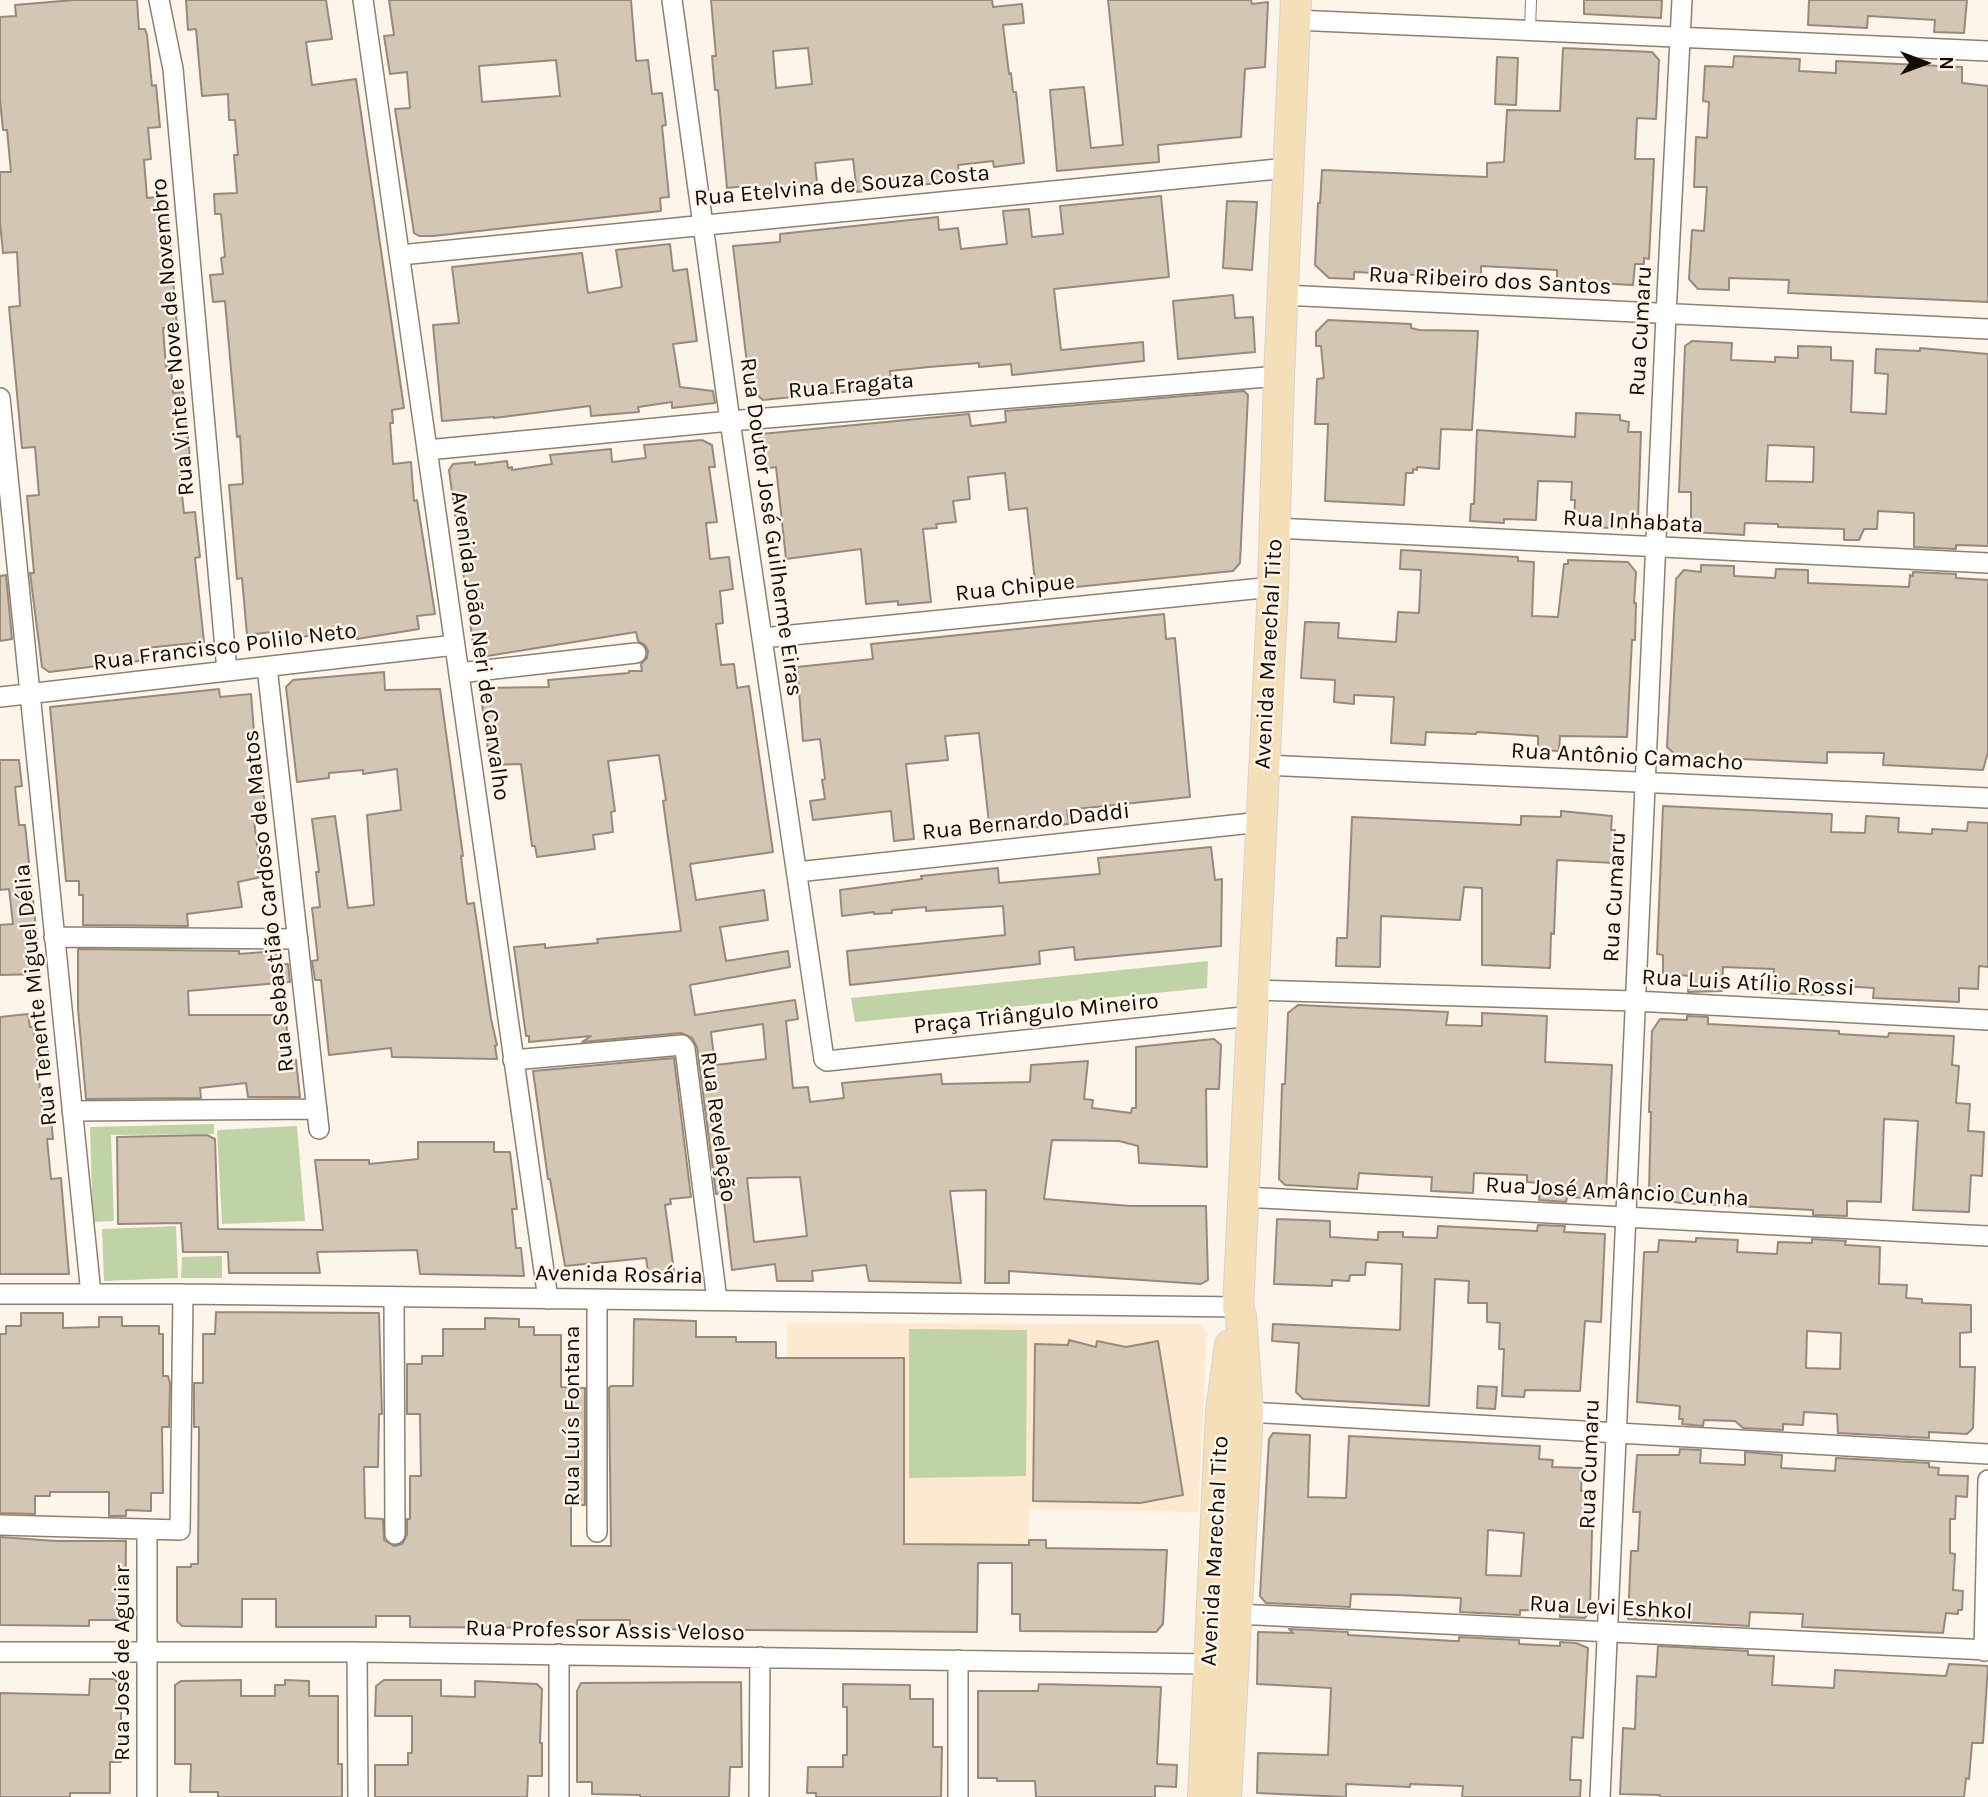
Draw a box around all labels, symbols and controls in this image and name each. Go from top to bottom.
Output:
north arrow [1890,28,1960,98]
text: N [1935,56,1957,70]
street label: Rua Etelvina de Souza Costa [693,159,991,213]
street label: Rua Vinte e Nove de Novembro [145,177,201,497]
street label: Rua Ribeiro dos Santos [1368,261,1612,301]
street label: Rua Cumaru [1624,265,1658,397]
street label: Rua Doutor José Guilherme Eiras [734,356,808,698]
street label: Rua Fragata [787,367,915,405]
street label: Avenida João Neri de Carvalho [445,489,515,803]
street label: Rua Inhabata [1562,505,1704,539]
street label: Avenida Marechal Tito [1249,538,1289,770]
street label: Rua Chipue [954,568,1076,608]
street label: Rua Francisco Polilo Neto [92,617,358,677]
street label: Rua Sebastião Cardoso de Matos [237,728,301,1074]
street label: Rua Antônio Camacho [1510,737,1744,777]
street label: Rua Bernardo Daddi [921,797,1131,847]
street label: Rua Cumaru [1598,831,1632,963]
street label: Rua Tenente Miguel Délia [9,863,63,1127]
street label: Rua Luis Atílio Rossi [1641,964,1855,1002]
street label: Praça Triângulo Mineiro [912,987,1160,1041]
street label: Rua Revelação [694,1050,742,1204]
street label: Rua José Amâncio Cunha [1485,1171,1749,1213]
street label: Avenida Rosária [535,1260,703,1290]
street label: Rua Luís Fontana [558,1326,586,1506]
street label: Rua Cumaru [1574,1398,1606,1530]
street label: Avenida Marechal Tito [1195,1435,1235,1667]
street label: Rua José de Aguiar [108,1565,136,1761]
street label: Rua Levi Eshkol [1529,1590,1693,1626]
street label: Rua Professor Assis Veloso [465,1615,745,1647]

